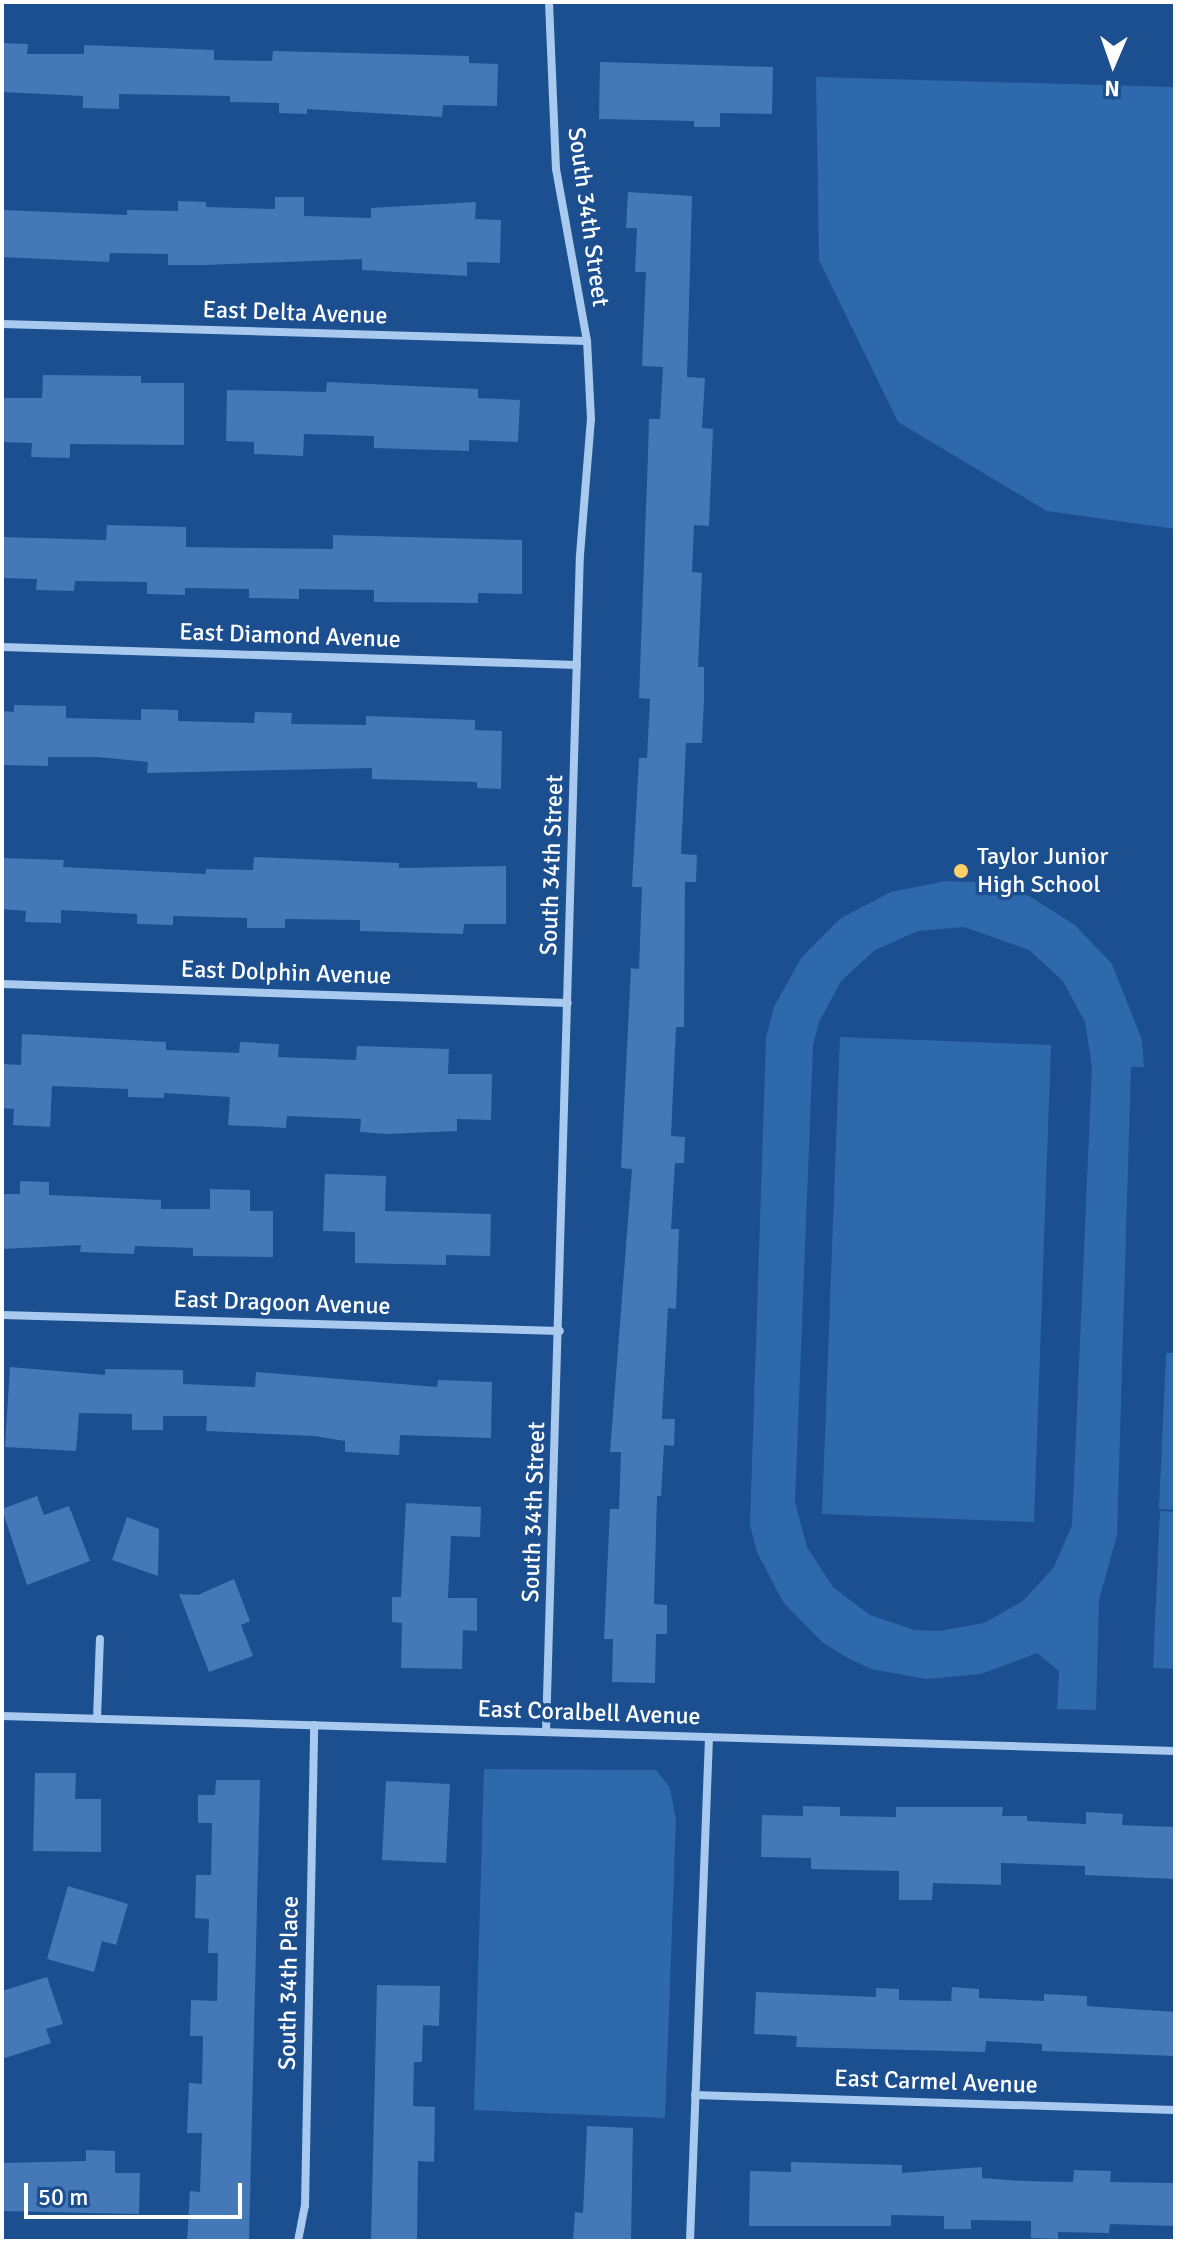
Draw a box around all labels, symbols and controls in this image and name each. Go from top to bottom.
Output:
north arrow [1073,24,1153,104]
text: N [1104,75,1120,102]
street label: South 34th Street [561,125,615,309]
street label: East Delta Avenue [202,295,388,331]
street label: East Diamond Avenue [179,618,401,654]
street label: South 34th Street [534,774,570,956]
place label: Taylor Junior High School [977,843,1108,899]
marker: Taylor Junior High School [952,862,970,880]
street label: East Dolphin Avenue [180,955,392,991]
street label: East Dragoon Avenue [173,1285,391,1321]
street label: South 34th Street [516,1421,552,1603]
street label: East Coralbell Avenue [477,1695,701,1731]
street label: South 34th Place [273,1896,305,2070]
street label: East Carmel Avenue [834,2064,1038,2100]
scale bar [28,2167,246,2217]
text: 50 m [38,2182,88,2212]

